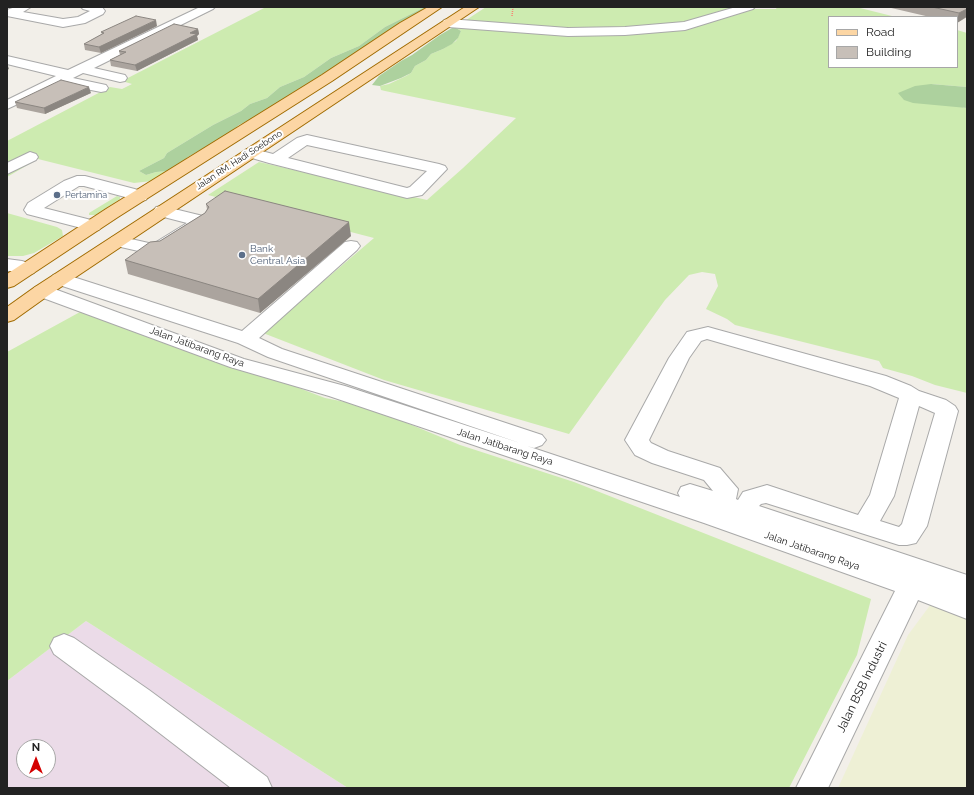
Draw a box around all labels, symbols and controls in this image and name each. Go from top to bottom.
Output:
legend [828,16,958,68]
text: Road [866,25,895,39]
text: Building [866,45,912,59]
street label: Jalan RM. Hadi Soebono [194,128,284,192]
marker: Pertamina [52,190,62,200]
place label: Pertamina [65,190,107,200]
place label: Bank Central Asia [250,243,305,266]
marker: Bank Central Asia [237,250,247,260]
street label: Jalan Jatibarang Raya [148,324,246,370]
street label: Jalan Jatibarang Raya [456,426,554,468]
street label: Jalan Jatibarang Raya [763,529,861,573]
street label: Jalan BSB Industri [834,639,890,735]
north arrow [16,739,56,779]
text: N [32,741,40,754]

